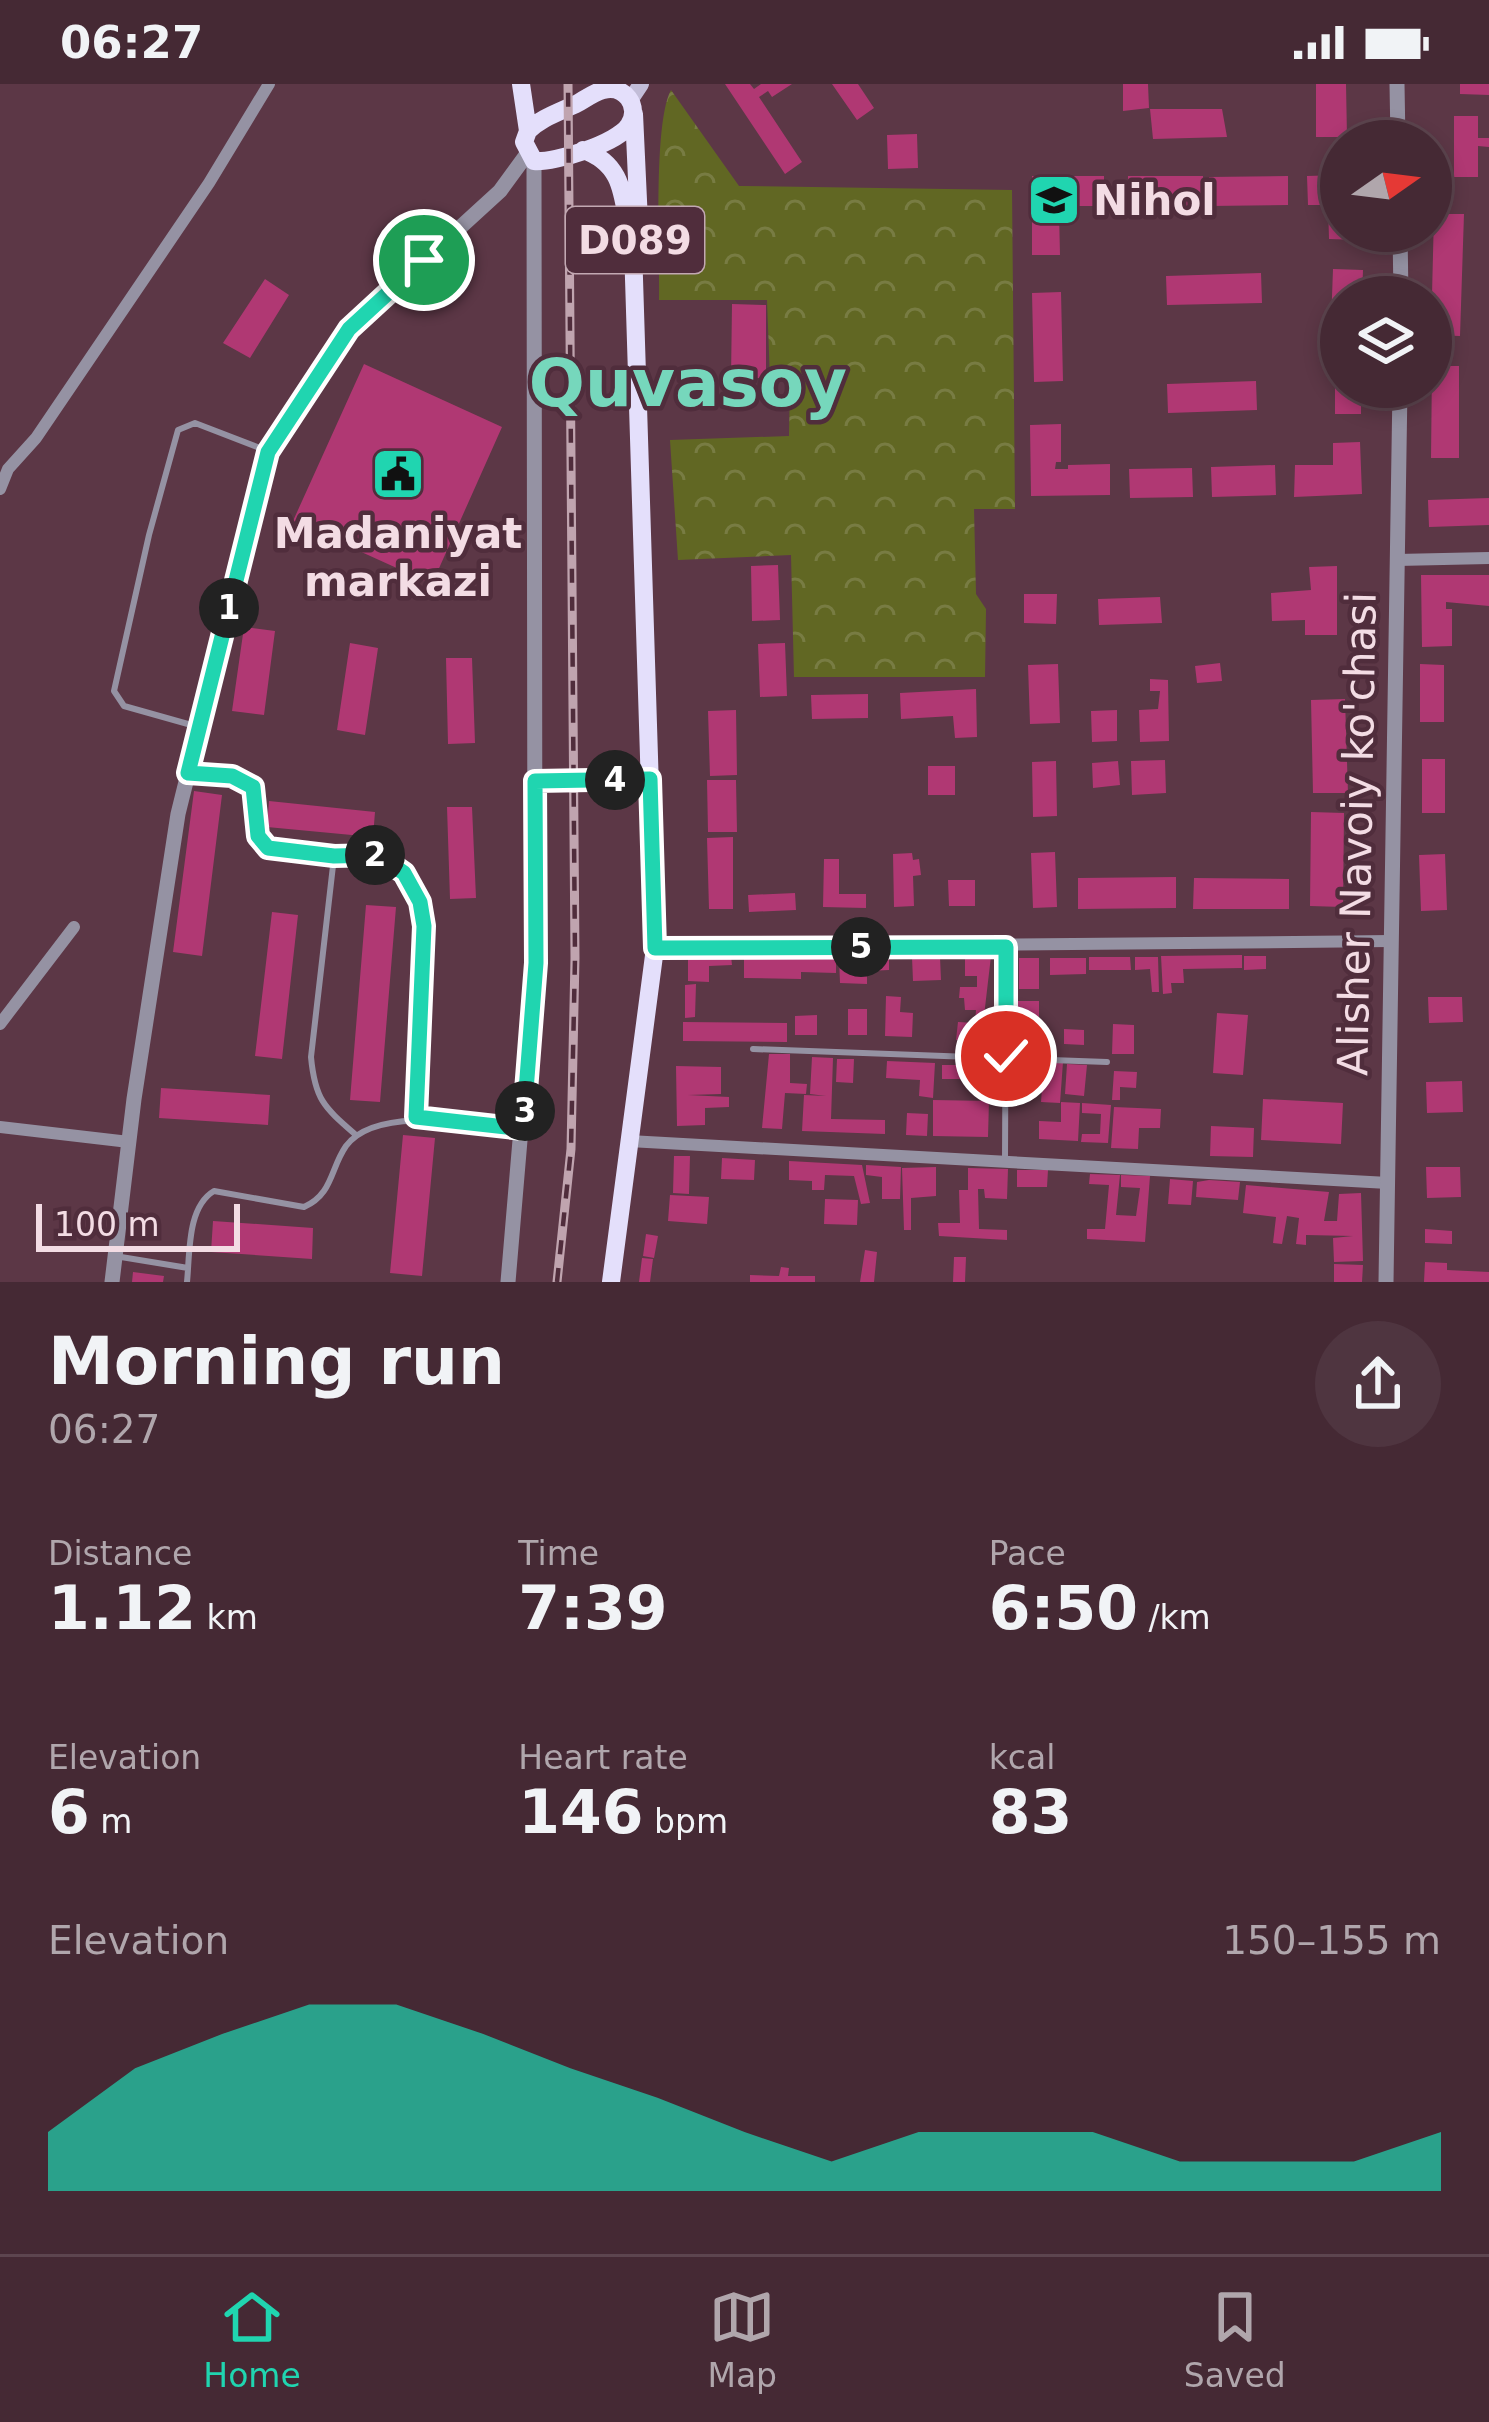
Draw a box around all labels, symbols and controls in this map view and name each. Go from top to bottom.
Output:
text: 06:27 [60,16,203,69]
north arrow [1320,120,1452,252]
map controls [1320,120,1452,408]
school or university icon: Nihol [1026,172,1082,228]
place label: Nihol [1093,176,1216,225]
road number: D089 [566,207,704,273]
pin [373,209,475,311]
icon: arrive [391,227,457,293]
button: layers [1320,276,1452,408]
district label: Quvasoy [529,345,847,422]
public building icon: Madaniyat markazi [370,446,426,502]
place label: Madaniyat markazi [274,509,522,606]
pin: 1 [199,578,259,638]
text: 1 [218,588,240,627]
street label: Alisher Navoiy ko'chasi [1328,592,1386,1076]
pin: 4 [585,750,645,810]
text: 4 [604,760,626,799]
pin: 2 [345,825,405,885]
text: 2 [364,835,386,874]
pin: 5 [831,917,891,977]
text: 5 [850,927,872,966]
pin [955,1005,1057,1107]
icon: check [973,1023,1039,1089]
pin: 3 [495,1081,555,1141]
text: 3 [514,1091,536,1130]
scale bar [36,1198,240,1251]
text: 100 m [54,1205,160,1244]
button: share [1315,1321,1441,1447]
text: Morning run [48,1323,505,1400]
text: 06:27 [48,1407,160,1452]
text: Distance [48,1534,192,1573]
text: Time [518,1534,599,1573]
text: Pace [989,1534,1066,1573]
text: 1.12 [48,1573,196,1643]
text: 7:39 [518,1573,668,1643]
text: 6:50 [989,1573,1138,1643]
text: km [196,1598,258,1637]
text: /km [1138,1598,1211,1637]
text: Elevation [48,1738,201,1777]
text: Heart rate [518,1738,688,1777]
text: kcal [989,1738,1055,1777]
text: 6 [48,1777,90,1847]
text: 146 [518,1777,644,1847]
text: 83 [989,1777,1072,1847]
text: m [90,1802,132,1841]
text: bpm [644,1802,728,1841]
text: Elevation [48,1918,229,1963]
text: 150–155 m [1222,1918,1441,1963]
tab: Home [203,2284,301,2395]
tab: Map [707,2284,777,2395]
tab: Saved [1184,2284,1286,2395]

